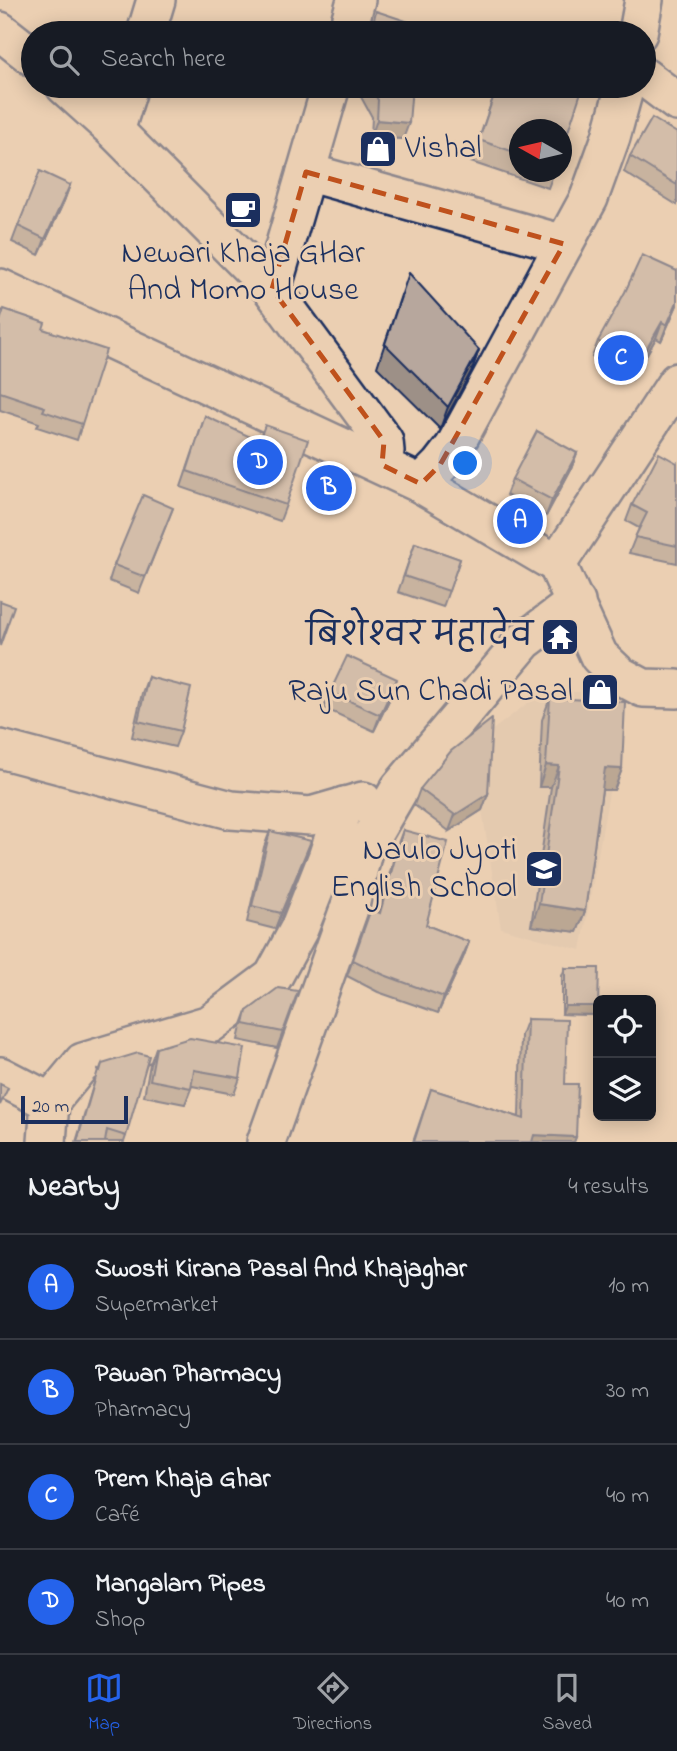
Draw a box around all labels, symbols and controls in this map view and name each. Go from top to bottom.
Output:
search box [21,21,656,98]
icon: search [45,41,83,79]
text: Search here [101,41,226,79]
north arrow [509,119,572,182]
place label: Vishal [404,126,482,173]
shop icon: Vishal [357,128,399,170]
cafe icon: Newari Khaja GHar And Momo House [222,189,264,231]
place label: Newari Khaja GHar And Momo House [121,231,365,315]
pin: C [598,332,644,384]
pin: D [237,436,283,488]
your location [448,446,482,480]
pin: B [306,462,352,514]
pin: A [497,495,543,547]
place label: बिशेश्वर महादेव [304,607,535,661]
temple icon: बिशेश्वर महादेव [539,616,581,658]
place label: Raju Sun Chadi Pasal [288,669,573,716]
shop icon: Raju Sun Chadi Pasal [579,671,621,713]
place label: Naulo Jyoti English School [330,828,517,912]
school or university icon: Naulo Jyoti English School [523,848,565,890]
map controls [593,995,656,1121]
button: locate [593,995,656,1058]
button: layers [593,1058,656,1121]
scale bar [21,1093,128,1125]
text: 20 m [32,1094,69,1121]
text: Nearby [28,1166,120,1210]
text: 4 results [568,1171,649,1204]
text: Swosti Kirana Pasal And Khajaghar [95,1251,467,1289]
text: A [44,1270,58,1303]
text: 10 m [608,1270,649,1303]
text: Supermarket [95,1289,218,1322]
text: Pawan Pharmacy [95,1356,281,1394]
text: B [43,1375,59,1408]
text: 30 m [606,1375,649,1408]
text: Pharmacy [95,1394,191,1427]
text: Prem Khaja Ghar [95,1461,270,1499]
text: C [45,1480,57,1513]
text: 40 m [606,1480,649,1513]
text: Café [95,1499,140,1532]
text: Mangalam Pipes [95,1566,266,1604]
text: D [43,1585,59,1618]
text: 40 m [606,1585,649,1618]
text: Shop [95,1604,145,1637]
tab: Map [85,1669,123,1738]
tab: Directions [293,1669,372,1738]
tab: Saved [542,1669,592,1738]

